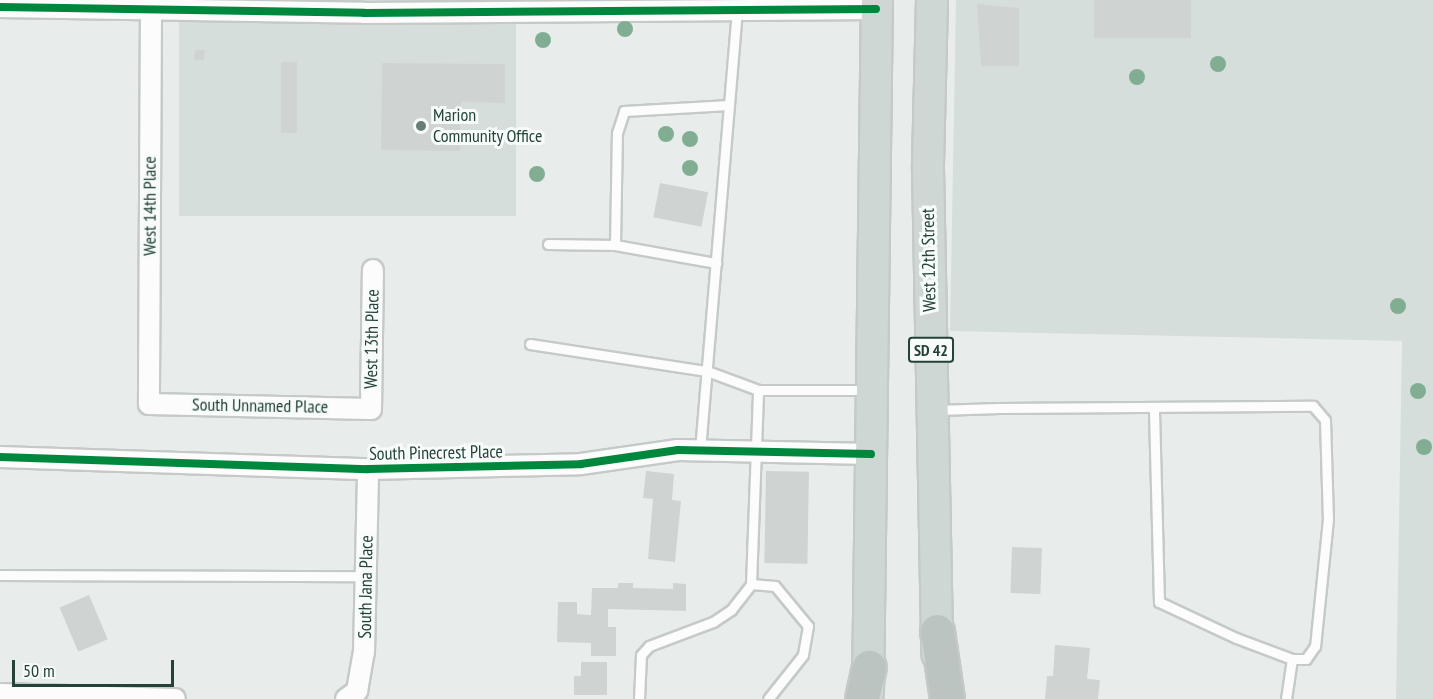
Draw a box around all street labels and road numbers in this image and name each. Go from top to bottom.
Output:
street label: West 14th Place [139,156,161,256]
street label: West 12th Street [917,208,941,312]
street label: West 13th Place [360,289,384,389]
road number: SD 42 [907,337,955,363]
street label: South Unnamed Place [192,394,328,418]
street label: South Pinecrest Place [369,441,503,465]
street label: South Jana Place [354,535,378,639]

